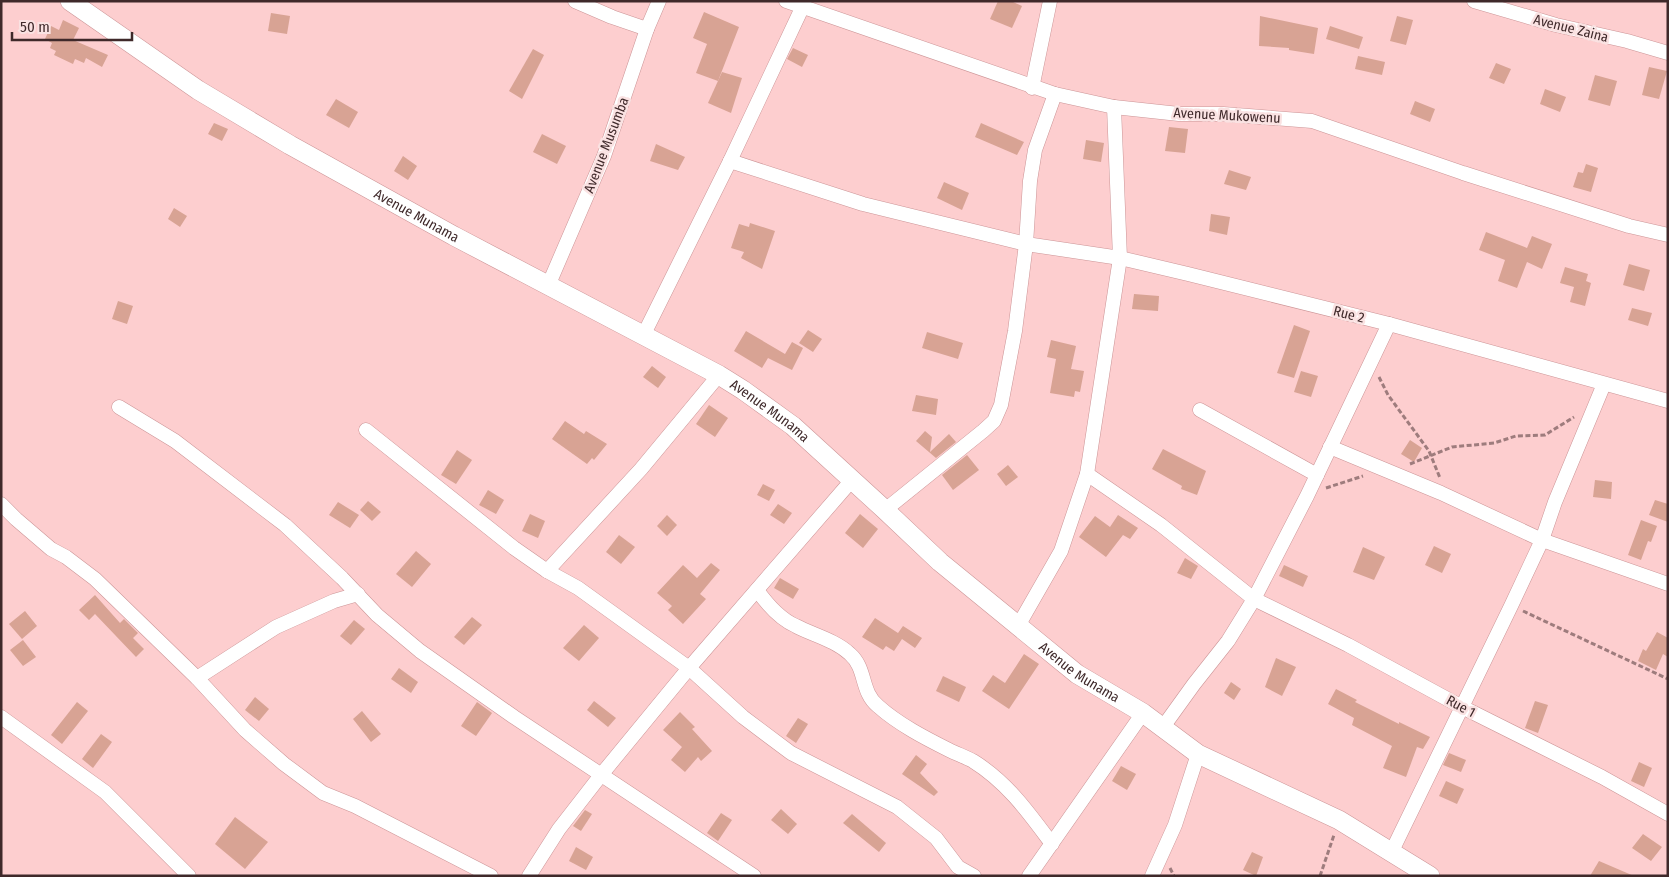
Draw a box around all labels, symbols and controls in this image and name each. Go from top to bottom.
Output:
scale bar [12,10,132,42]
street label: Avenue Zaina [1532,11,1610,46]
text: 50 m [20,18,50,36]
street label: Avenue Musumba [580,95,633,195]
street label: Avenue Mukowenu [1173,104,1281,127]
street label: Avenue Munama [371,185,462,246]
street label: Rue 2 [1332,302,1366,327]
street label: Avenue Munama [727,376,813,446]
street label: Avenue Munama [1035,638,1123,706]
street label: Rue 1 [1443,692,1478,721]

